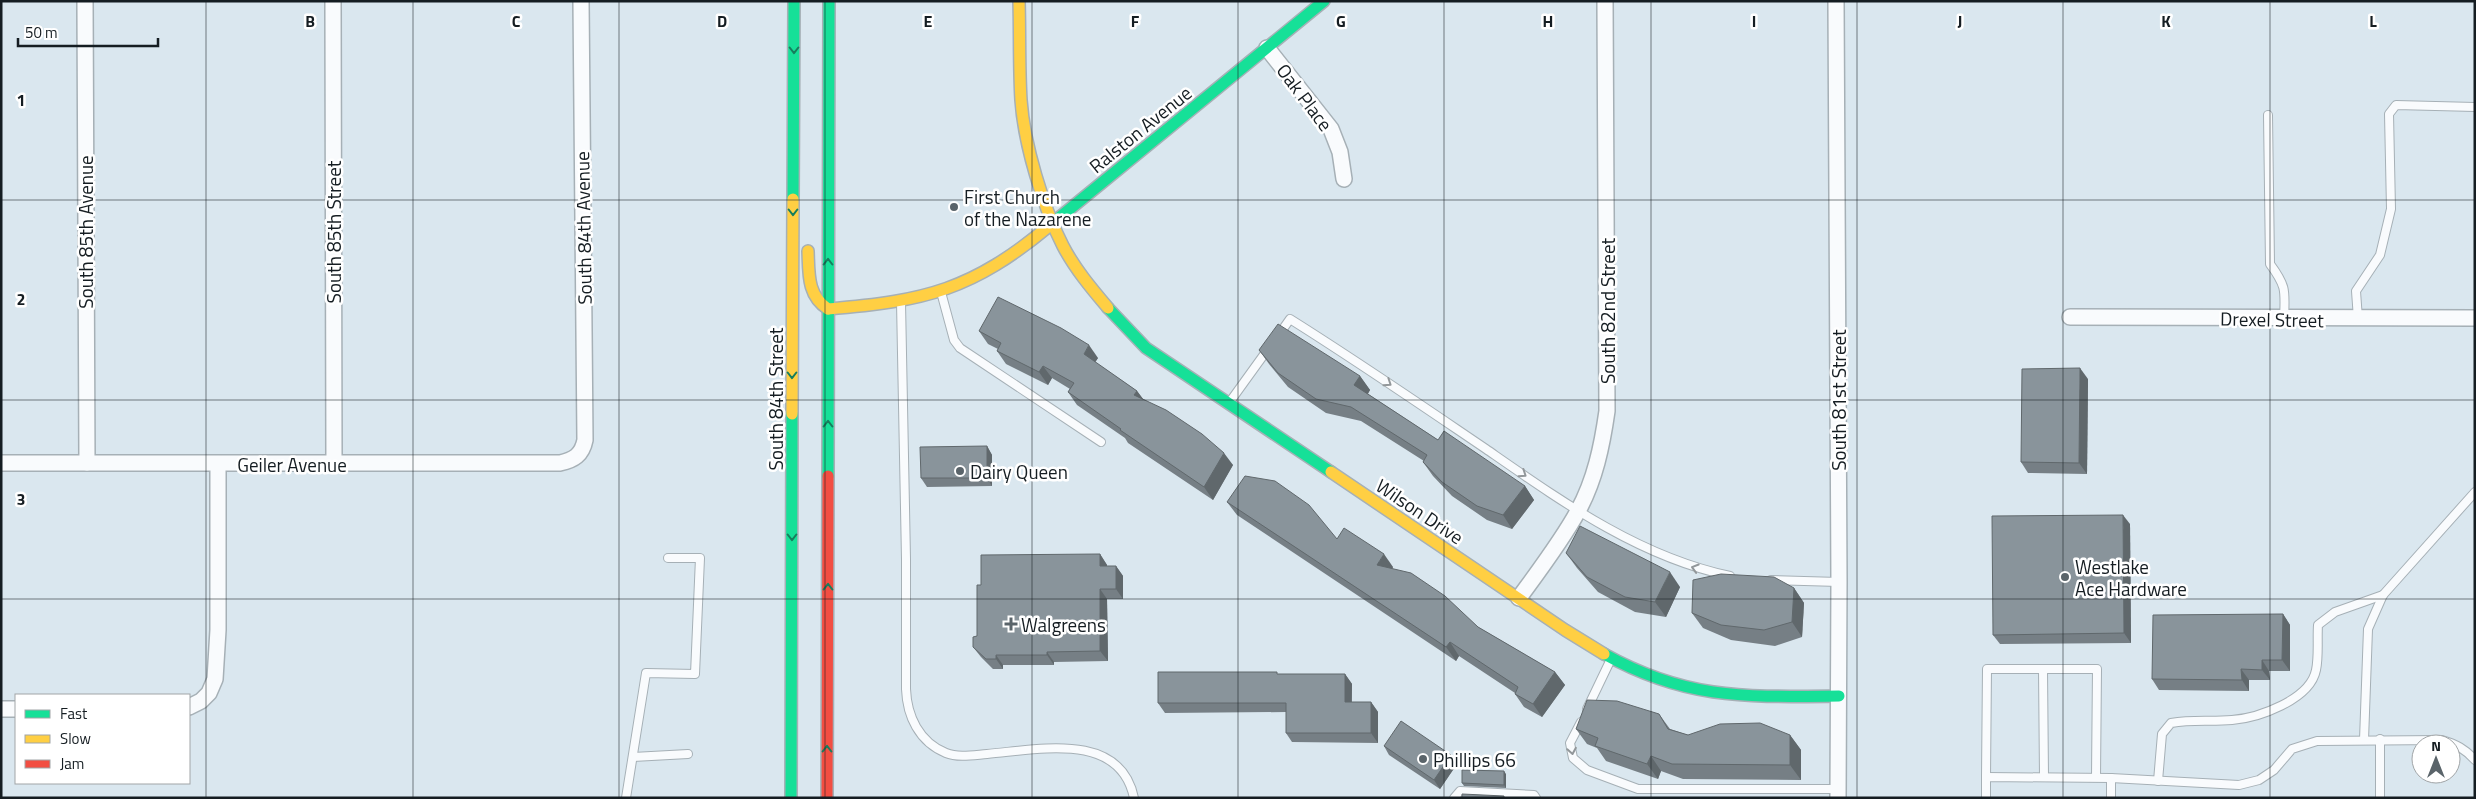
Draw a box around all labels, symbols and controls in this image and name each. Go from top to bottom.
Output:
text: B [305,9,315,33]
text: C [512,9,521,33]
text: D [717,9,727,33]
text: E [924,9,933,33]
text: F [1131,9,1140,33]
text: G [1336,9,1346,33]
text: H [1543,9,1553,33]
text: I [1752,9,1756,33]
text: J [1958,9,1962,33]
text: K [2161,9,2171,33]
text: L [2369,9,2377,33]
scale bar [18,15,158,47]
text: 50 m [25,21,58,44]
one-way arrow [789,46,799,54]
street label: Oak Place [1270,57,1340,137]
street label: Ralston Avenue [1082,78,1198,180]
text: 1 [17,88,25,112]
street label: South 84th Avenue [567,151,599,305]
street label: South 85th Avenue [71,155,100,309]
street label: South 85th Street [319,160,348,303]
place label: First Church of the Nazarene [964,182,1091,233]
marker: First Church of the Nazarene [948,201,960,213]
one-way arrow [788,209,798,217]
street label: South 82nd Street [1593,238,1622,384]
one-way arrow [823,257,833,265]
text: 2 [17,287,25,311]
street label: Drexel Street [2220,304,2324,334]
street label: South 84th Street [761,327,790,470]
street label: South 81st Street [1824,329,1853,471]
one-way arrow [787,372,797,379]
one-way arrow [1383,377,1392,386]
one-way arrow [823,420,833,428]
street label: Geiler Avenue [237,450,347,479]
place label: Dairy Queen [970,457,1068,486]
marker: Dairy Queen [954,465,966,477]
one-way arrow [1517,468,1526,478]
street label: Wilson Drive [1370,471,1470,551]
text: 3 [17,487,25,511]
one-way arrow [787,534,797,542]
place label: Westlake Ace Hardware [2075,552,2187,603]
one-way arrow [1692,564,1700,574]
marker: Westlake Ace Hardware [2059,571,2071,583]
one-way arrow [823,582,833,590]
place label: Walgreens [1021,610,1106,639]
marker: Walgreens [1005,618,1017,630]
legend [15,694,190,784]
text: Fast [60,702,88,725]
text: Slow [60,727,91,750]
north arrow [2411,734,2461,784]
text: N [2431,735,2441,756]
one-way arrow [822,745,832,752]
place label: Phillips 66 [1433,745,1516,774]
one-way arrow [1567,746,1577,755]
text: Jam [60,752,84,775]
marker: Phillips 66 [1417,753,1429,765]

